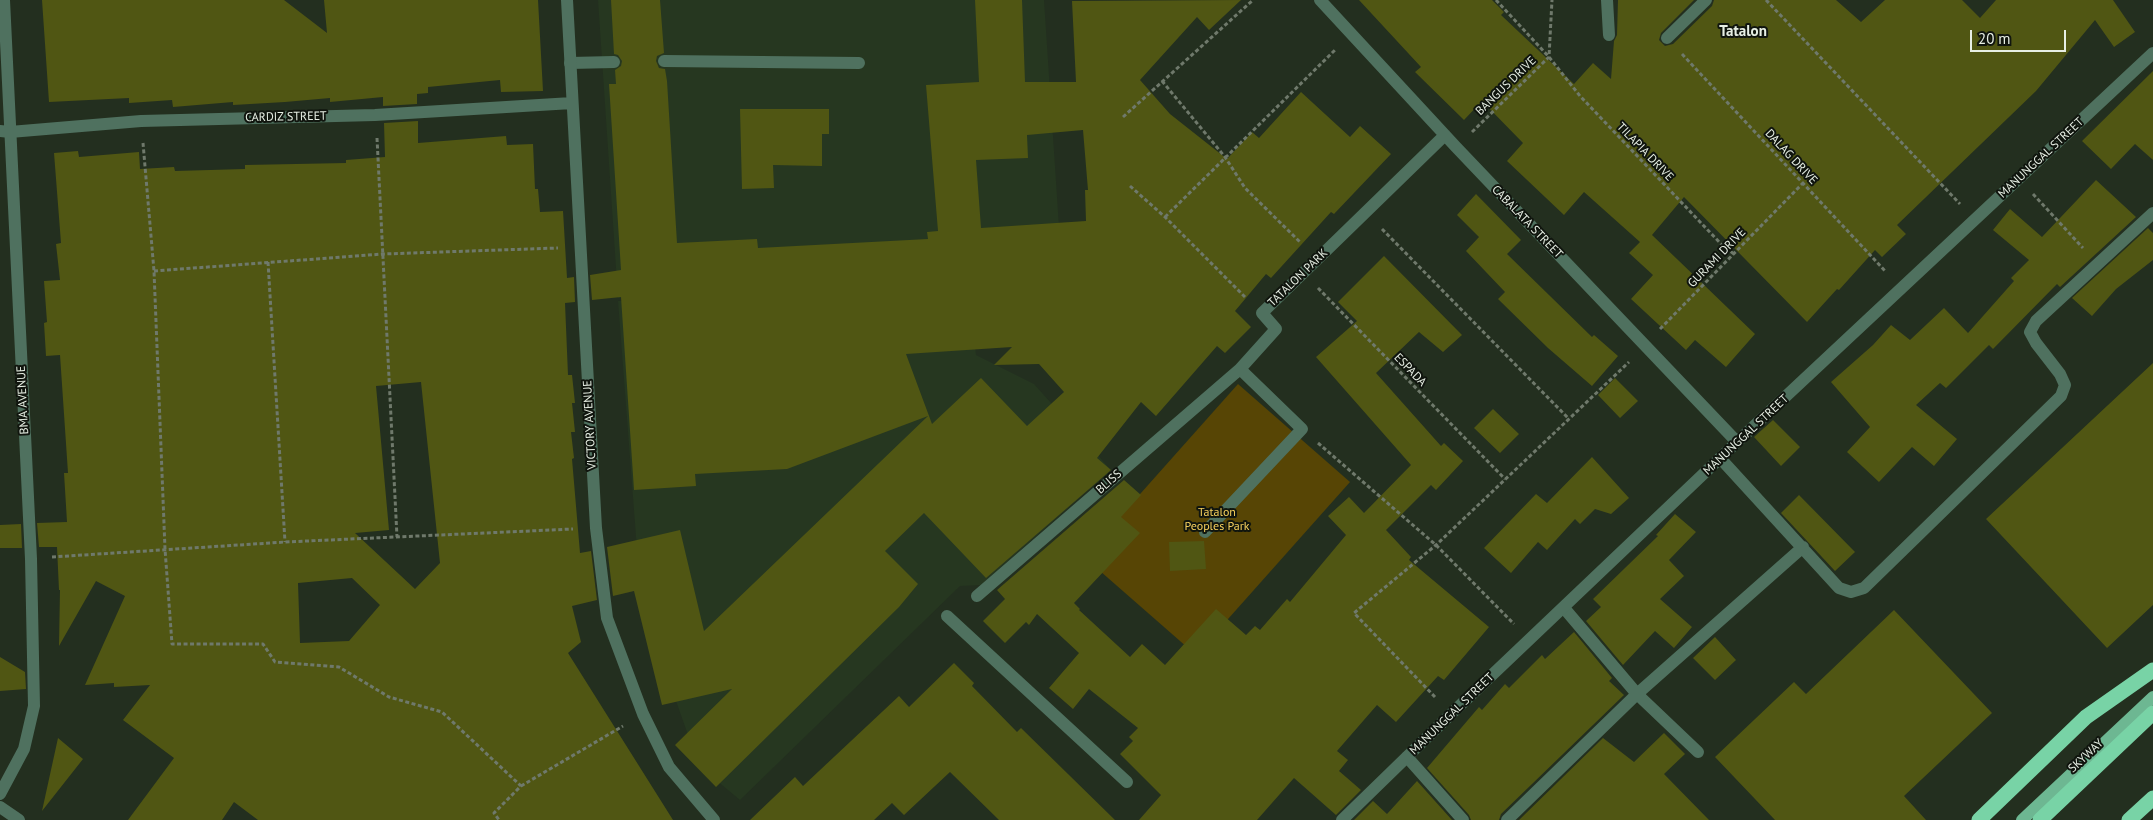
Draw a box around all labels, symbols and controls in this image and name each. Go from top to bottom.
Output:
scale bar [1973,20,2069,52]
district label: Tatalon [1719,23,1767,41]
text: 20 m [1978,29,2011,48]
street label: BANGUS DRIVE [1473,54,1539,118]
street label: CARDIZ STREET [245,109,327,125]
street label: MANUNGGAL STREET [1995,115,2087,201]
street label: TILAPIA DRIVE [1614,120,1676,184]
street label: DALAG DRIVE [1762,127,1820,187]
street label: CABALATA STREET [1489,183,1565,261]
street label: GURAMI DRIVE [1685,225,1749,291]
street label: TATALON PARK [1265,246,1331,310]
street label: ESPADA [1391,350,1429,390]
street label: BMA AVENUE [14,365,32,435]
street label: VICTORY AVENUE [580,380,600,470]
street label: MANUNGGAL STREET [1700,392,1792,478]
street label: BLISS [1093,467,1125,497]
park label: Tatalon Peoples Park [1184,506,1250,534]
street label: MANUNGGAL STREET [1407,670,1497,758]
street label: SKYWAY [2066,736,2106,776]

